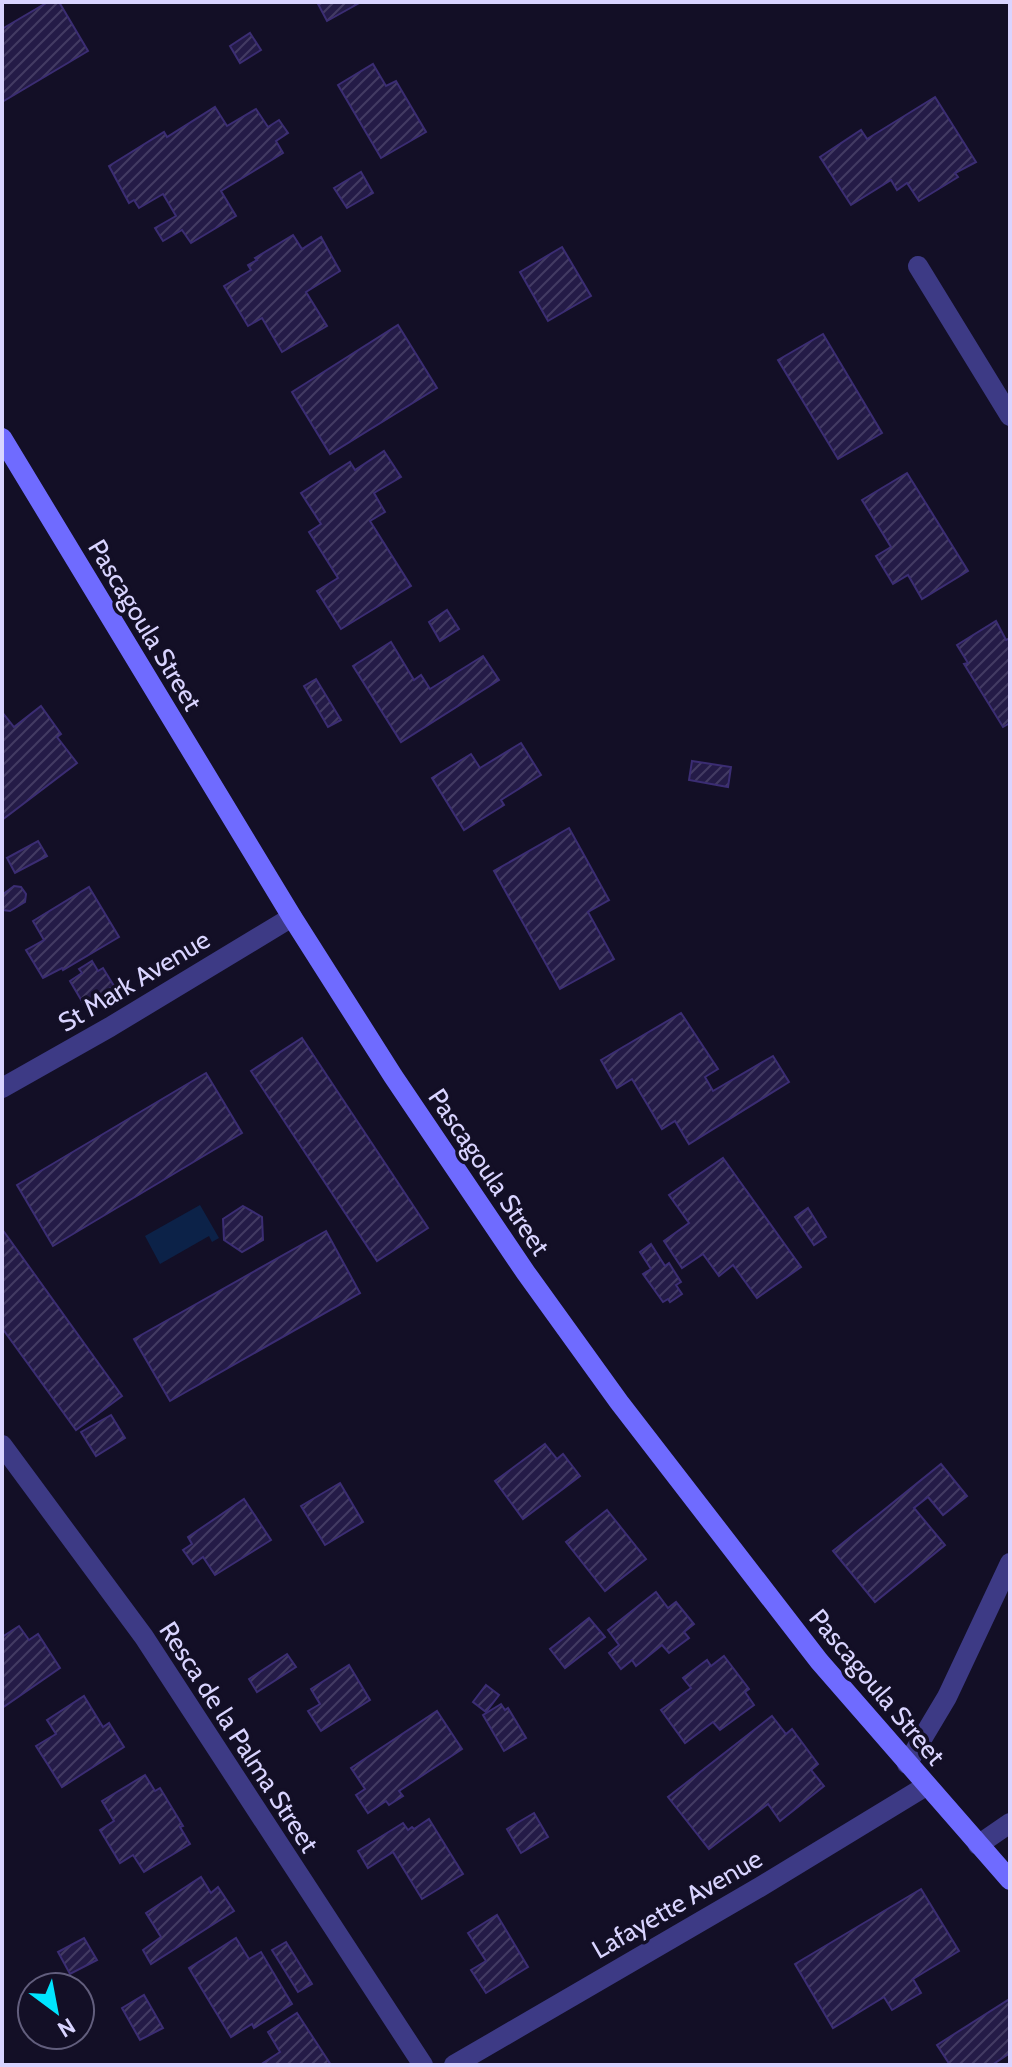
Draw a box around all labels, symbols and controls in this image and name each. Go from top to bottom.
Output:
street label: Pascagoula Street [81,534,209,717]
street label: St Mark Avenue [52,923,216,1039]
street label: Pascagoula Street [421,1083,557,1262]
street label: Pascagoula Street [802,1602,952,1772]
street label: Resca de la Palma Street [152,1616,326,1859]
street label: Lafayette Avenue [586,1842,768,1966]
north arrow [16,1971,96,2051]
text: N [53,2012,80,2043]

